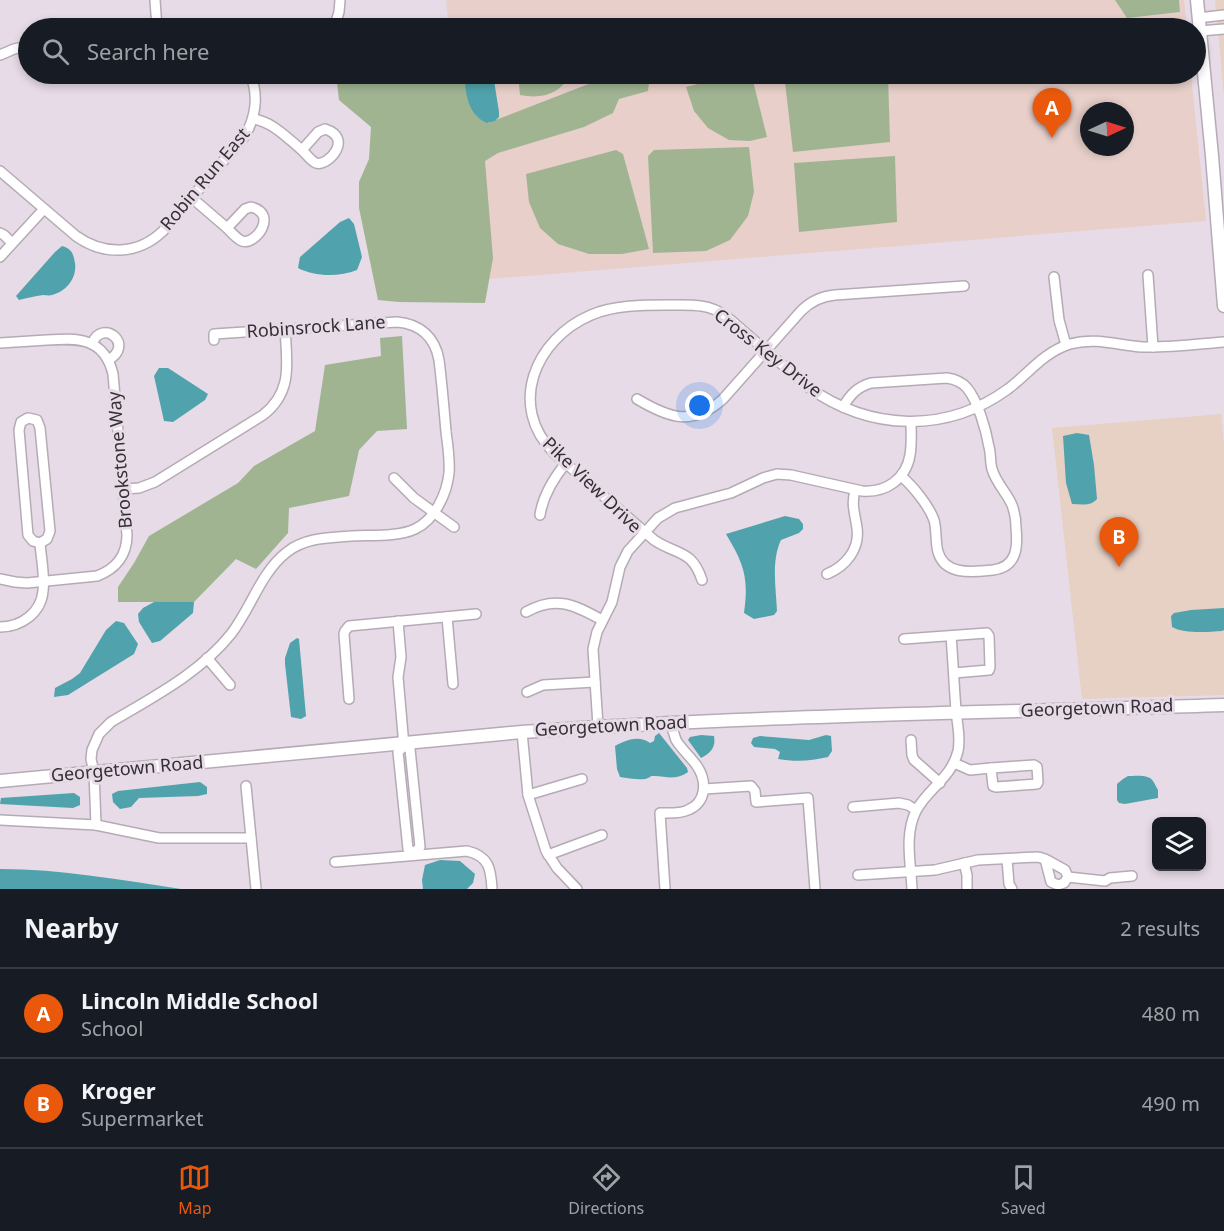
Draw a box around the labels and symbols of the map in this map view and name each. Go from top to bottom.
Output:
pin: A [1032,88,1072,138]
north arrow [1080,102,1134,156]
street label: Robin Run East [154,122,255,235]
street label: Cross Key Drive [710,303,827,402]
street label: Robinsrock Lane [246,309,386,343]
street label: Brookstone Way [101,390,137,530]
your location [685,391,714,420]
street label: Pike View Drive [538,431,647,538]
pin: B [1100,518,1138,567]
street label: Georgetown Road [1020,692,1174,722]
street label: Georgetown Road [534,709,688,741]
street label: Georgetown Road [50,749,204,787]

